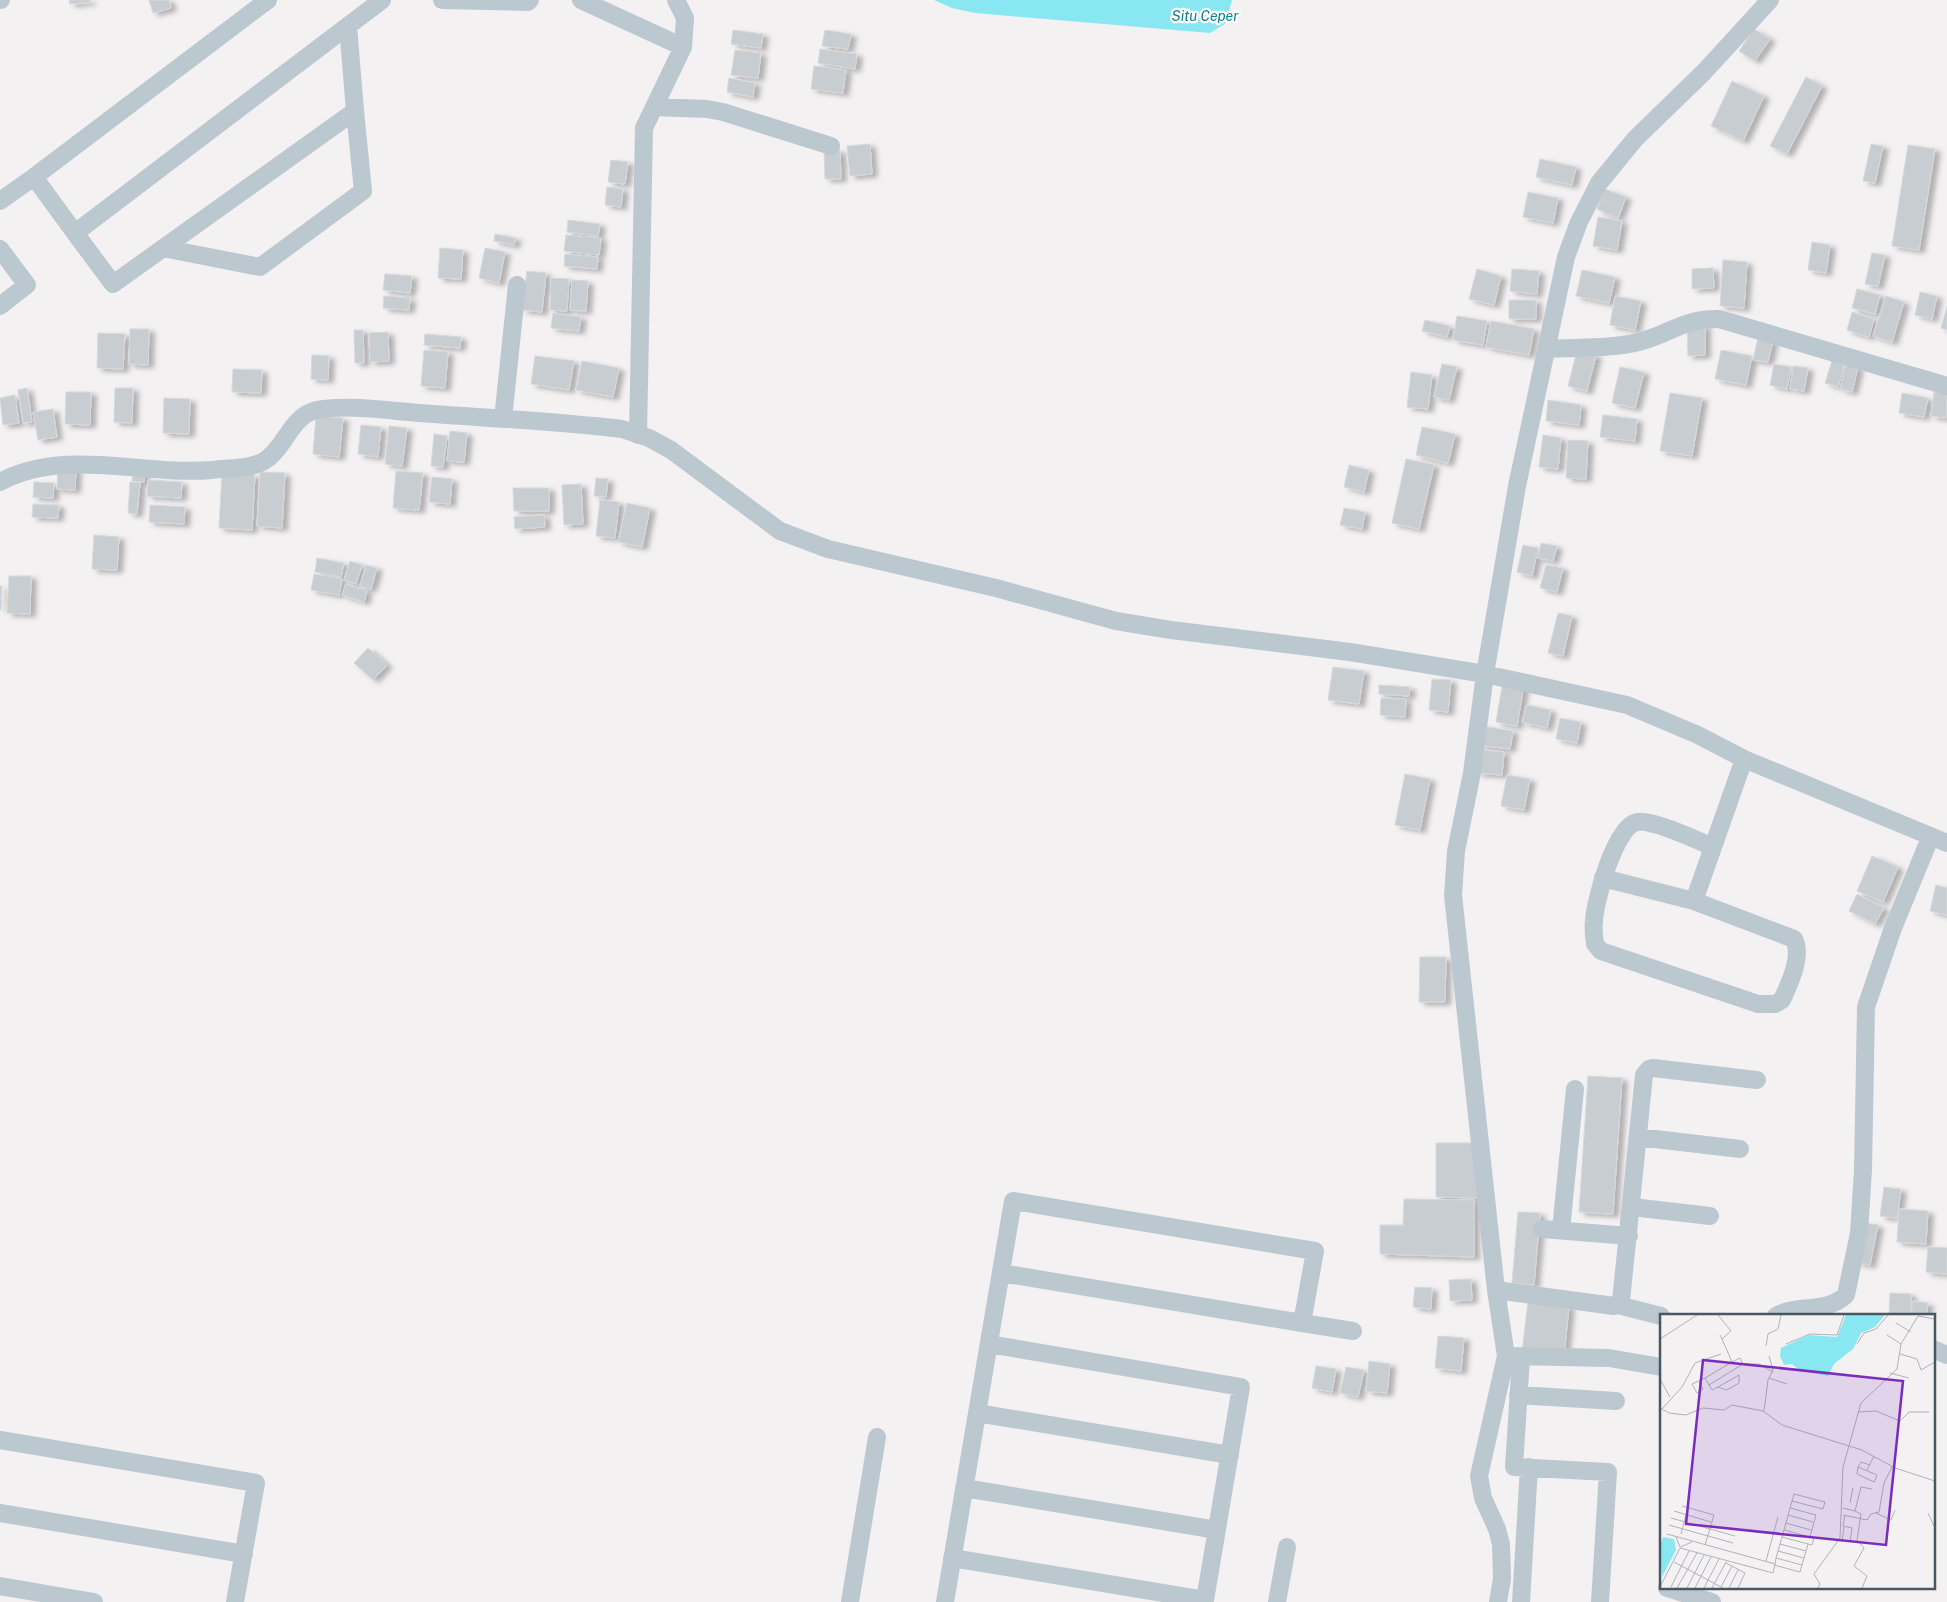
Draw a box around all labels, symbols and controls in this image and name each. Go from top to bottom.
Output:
water label: Situ Ceper [1172,8,1239,24]
inset map [1660,1314,1934,1590]

